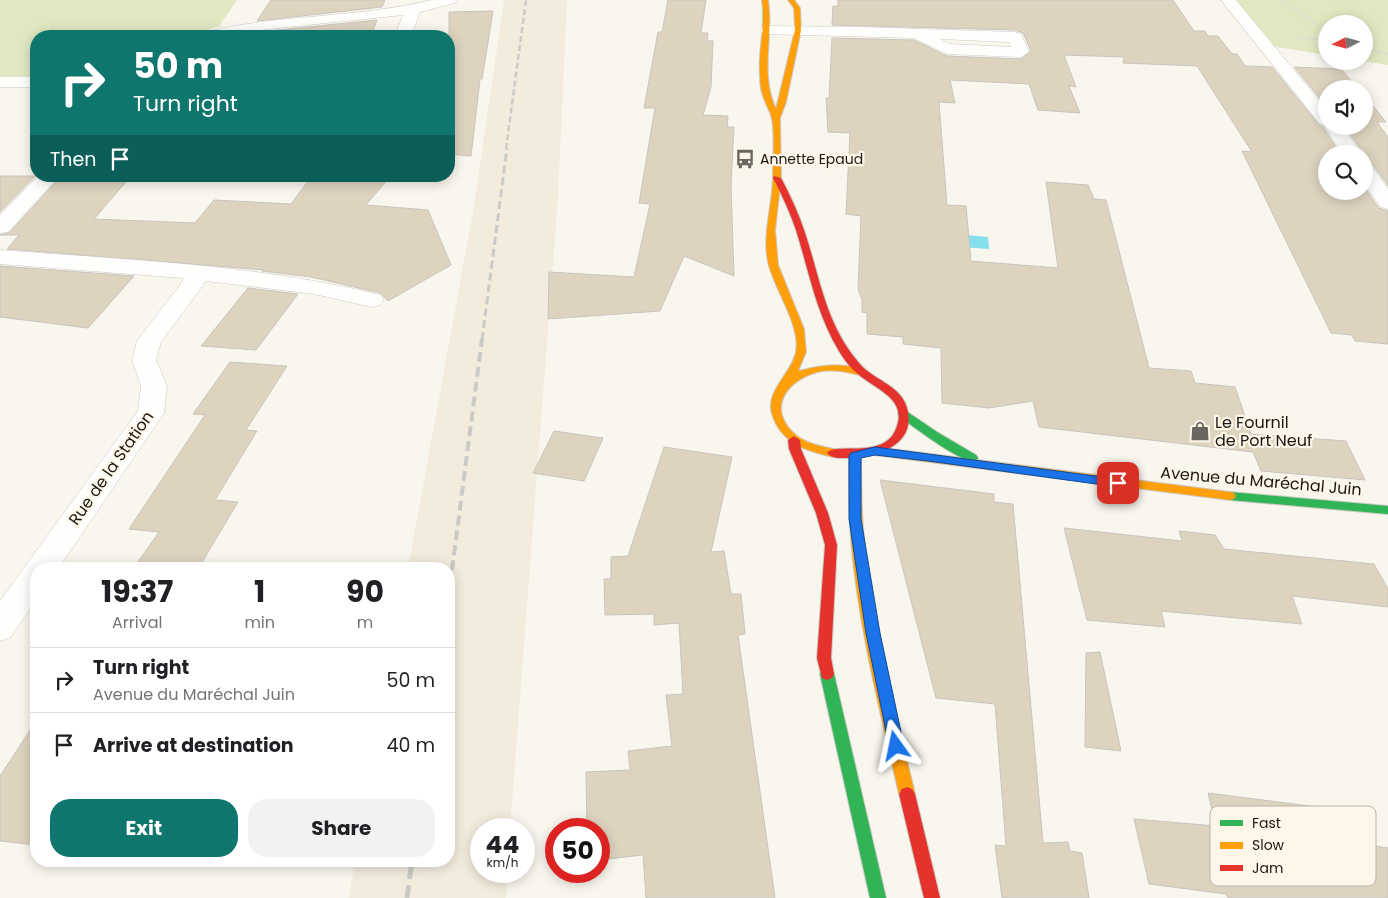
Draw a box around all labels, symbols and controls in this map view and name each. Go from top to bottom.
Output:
north arrow [1318,15,1372,70]
map controls [1318,15,1373,200]
text: 50 m [133,41,223,90]
icon: right [50,50,115,115]
button: sound [1318,80,1373,135]
text: Turn right [133,88,238,119]
icon: arrive [106,145,134,173]
button: search [1318,145,1373,200]
text: Then [50,146,96,173]
bus stop icon: Annette Epaud [734,148,756,170]
place label: Annette Epaud [760,149,863,169]
street label: Rue de la Station [63,406,159,530]
place label: Le Fournil de Port Neuf [1215,411,1312,452]
shop icon: Le Fournil de Port Neuf [1189,420,1211,442]
street label: Avenue du Maréchal Juin [1159,461,1363,501]
pin [1097,462,1139,504]
icon: arrive [1104,469,1132,497]
text: 19:37 [101,570,173,613]
text: 1 [254,570,265,613]
text: 90 [346,570,384,613]
text: Arrival [112,611,162,634]
text: min [244,611,275,634]
text: m [357,611,373,634]
text: Turn right [93,654,189,681]
icon: right [50,666,78,694]
text: 50 m [386,667,435,694]
text: Avenue du Maréchal Juin [93,683,295,706]
position arrow [869,719,921,771]
icon: arrive [50,731,78,759]
text: Arrive at destination [93,732,294,759]
text: 40 m [386,732,435,759]
button: Exit [50,799,238,857]
button: Share [248,799,435,857]
legend [1210,806,1376,886]
text: Fast [1252,813,1281,833]
speed limit sign: 50 [545,818,610,883]
text: 44 [486,827,519,862]
text: Slow [1252,835,1285,855]
text: km/h [487,854,518,871]
text: Jam [1252,858,1283,878]

